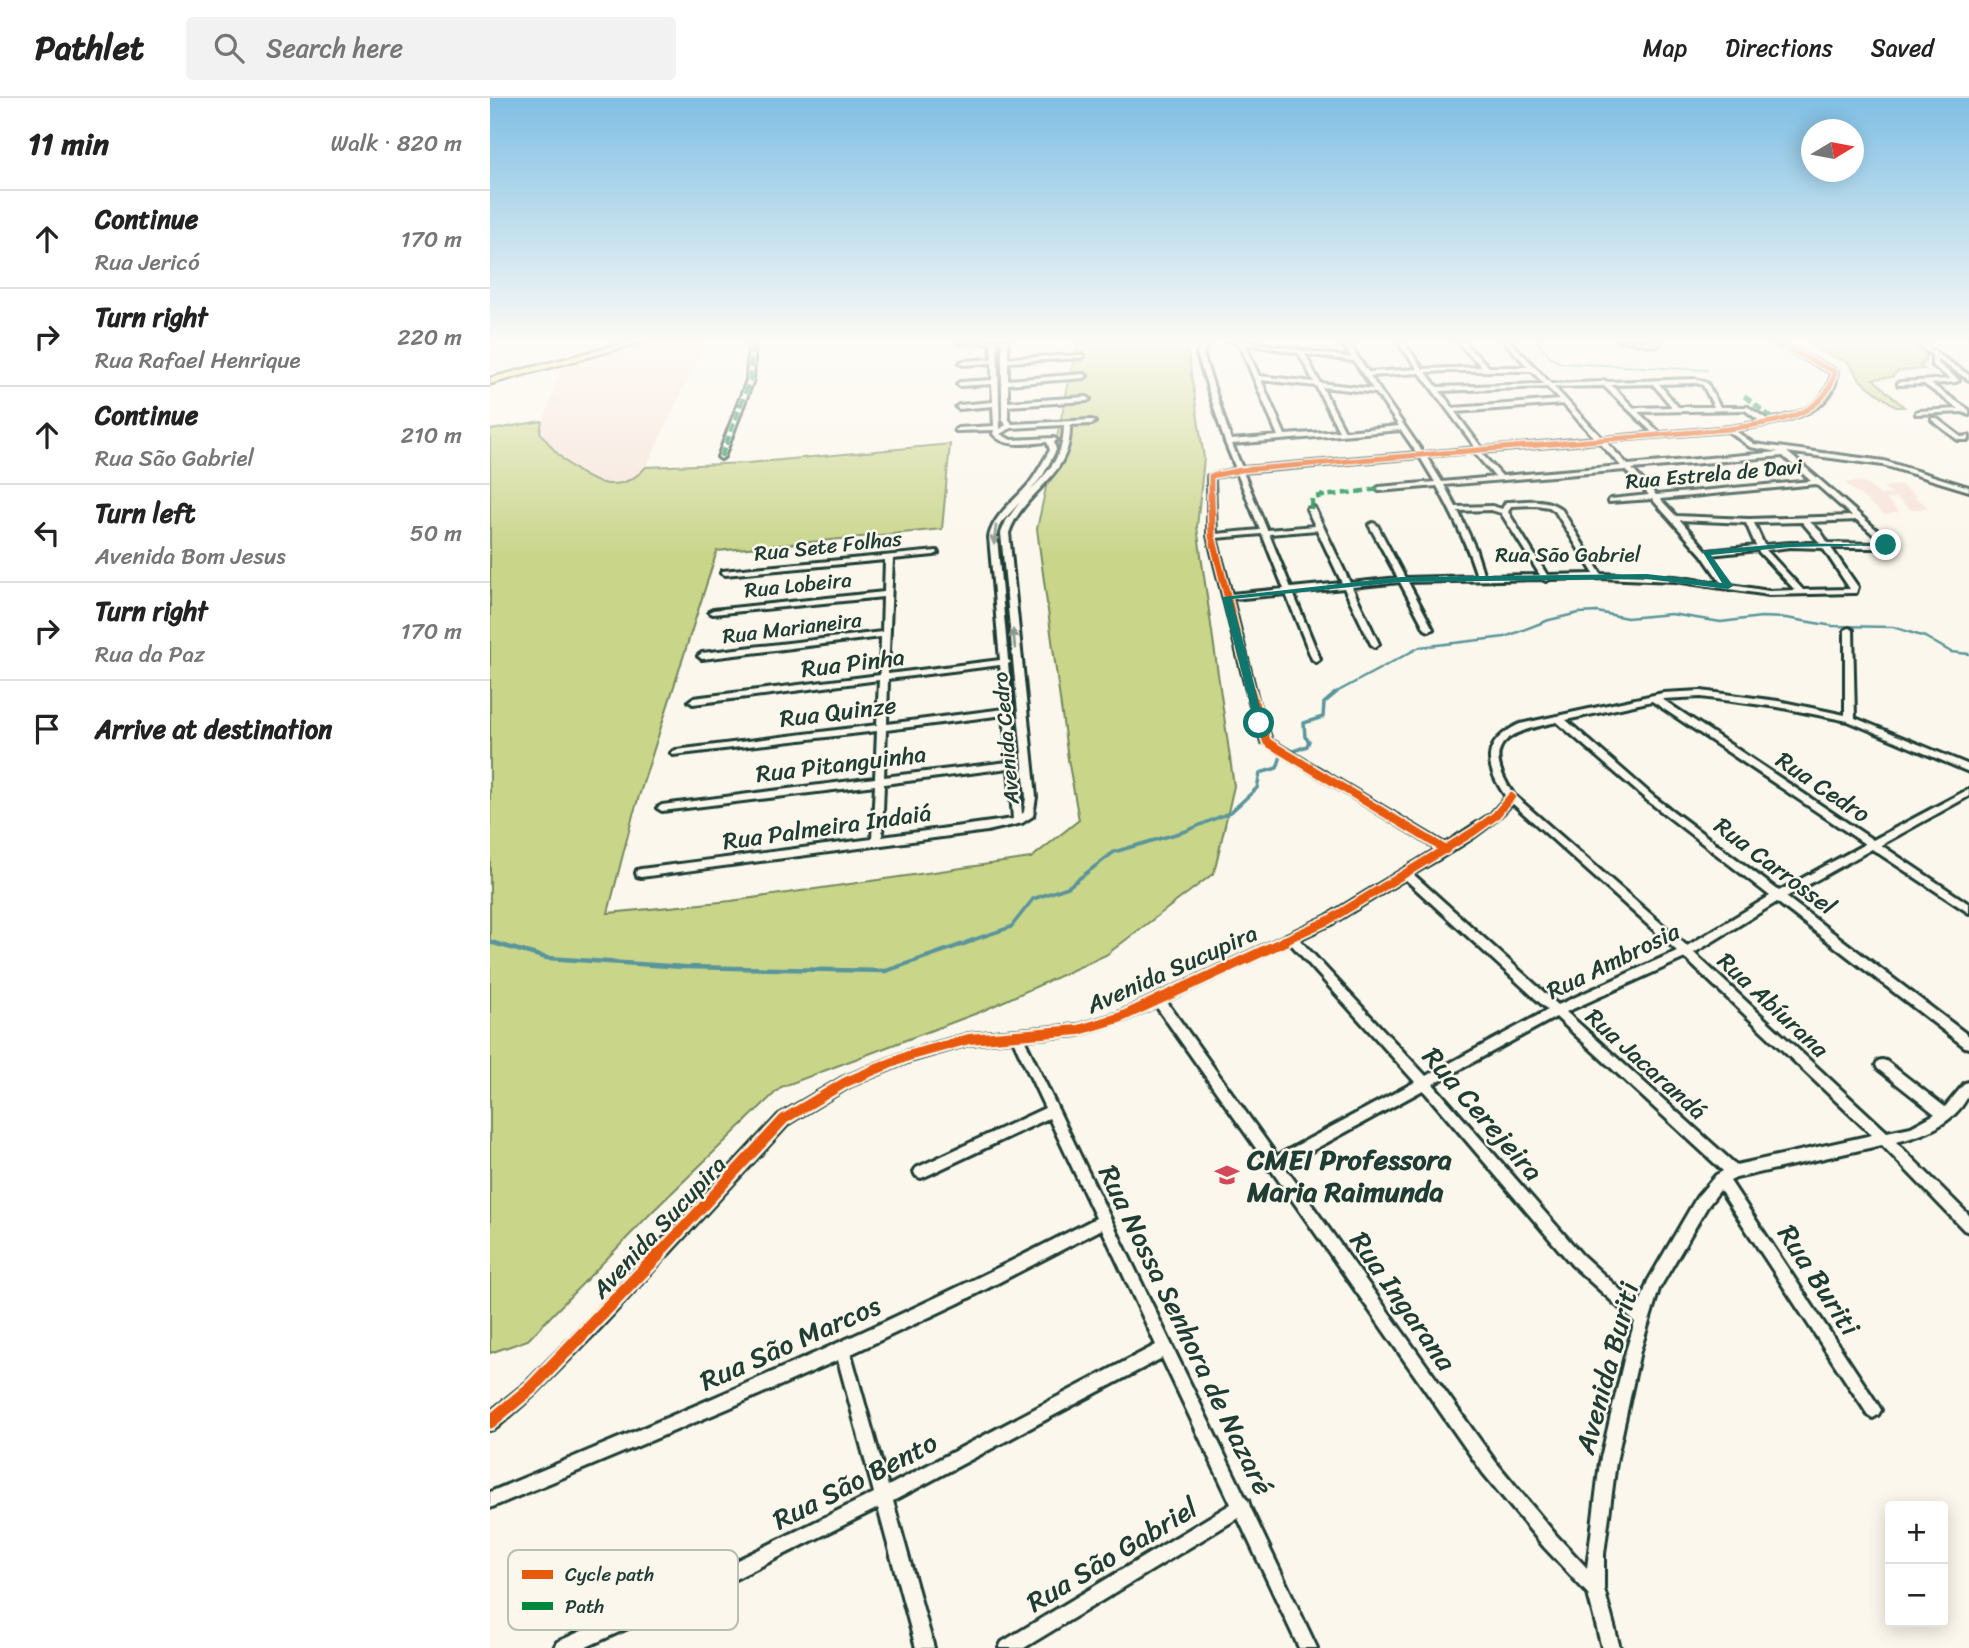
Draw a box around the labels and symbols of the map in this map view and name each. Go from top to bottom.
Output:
north arrow [1801,119,1864,182]
street label: Rua Estrela de Davi [1624,447,1805,501]
street label: Rua Sete Folhas [752,519,904,573]
one-way arrow [989,524,1000,546]
route end [1870,529,1901,560]
street label: Rua São Gabriel [1495,536,1642,574]
street label: Rua Lobeira [743,560,854,610]
street label: Rua Marianeira [720,601,864,655]
one-way arrow [1009,627,1020,649]
street label: Rua Pinha [799,636,907,690]
street label: Avenida Cedro [981,670,1031,807]
street label: Rua Quinze [777,684,899,740]
route start [1243,707,1274,738]
street label: Rua Pitanguinha [754,733,928,795]
street label: Rua Cedro [1767,740,1879,834]
street label: Rua Palmeira Indaiá [720,792,934,862]
street label: Rua Carrossel [1705,806,1846,927]
street label: Rua Ambrosia [1539,910,1688,1011]
street label: Avenida Sucupira [1079,912,1264,1026]
street label: Rua Abíurana [1707,942,1840,1069]
street label: Rua Jacarandá [1575,997,1717,1131]
street label: Rua Cerejeira [1410,1035,1556,1193]
place label: CMEI Professora Maria Raimunda [1246,1135,1452,1216]
street label: Avenida Sucupira [580,1146,737,1309]
street label: Rua Nossa Senhora de Nazaré [1084,1156,1288,1504]
school or university icon: CMEI Professora Maria Raimunda [1213,1161,1241,1189]
street label: Rua Buriti [1764,1214,1874,1347]
street label: Rua Ingarana [1336,1220,1470,1382]
street label: Avenida Buriti [1560,1275,1654,1461]
street label: Rua São Marcos [691,1281,889,1405]
street label: Rua São Bento [764,1418,946,1544]
street label: Rua São Gabriel [1016,1484,1208,1626]
legend [508,1550,738,1630]
text: Cycle path [565,1558,654,1591]
text: Path [565,1590,604,1623]

